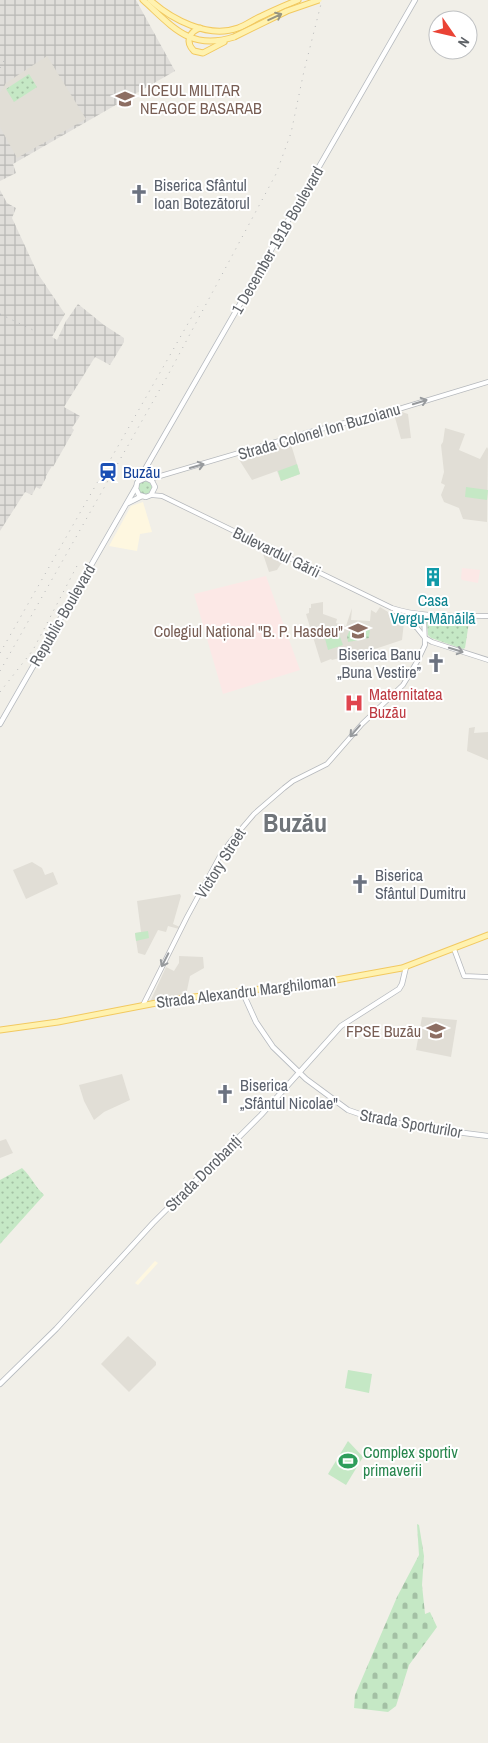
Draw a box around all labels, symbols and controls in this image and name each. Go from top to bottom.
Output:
north arrow [428,10,478,60]
one-way arrow [267,11,282,21]
text: N [454,34,474,51]
place label: LICEUL MILITAR NEAGOE BASARAB [140,79,262,119]
school or university icon: LICEUL MILITAR NEAGOE BASARAB [114,88,136,110]
street label: 1 December 1918 Boulevard [226,162,328,318]
place label: Biserica Sfântul Ioan Botezătorul [154,174,250,214]
church icon: Biserica Sfântul Ioan Botezătorul [128,183,150,205]
street label: Strada Colonel Ion Buzoianu [235,397,403,465]
one-way arrow [412,397,428,407]
station icon: Buzău [97,461,119,483]
place label: Buzău [123,461,160,483]
one-way arrow [189,461,205,470]
street label: Bulevardul Gării [230,521,324,583]
street label: Republic Boulevard [24,560,100,670]
building icon: Casa Vergu-Mănăilă [422,566,444,588]
place label: Casa Vergu-Mănăilă [390,589,476,629]
place label: Colegiul Național "B. P. Hasdeu" [154,620,343,642]
school or university icon: Colegiul Național "B. P. Hasdeu" [347,620,369,642]
place label: Biserica Banu „Buna Vestire” [337,643,422,683]
one-way arrow [448,645,464,655]
church icon: Biserica Banu „Buna Vestire” [425,652,447,674]
place label: Maternitatea Buzău [369,683,443,723]
hospital icon: Maternitatea Buzău [343,692,365,714]
one-way arrow [350,725,361,738]
district label: Buzău [263,805,327,840]
street label: Victory Street [190,823,251,902]
place label: Biserica Sfântul Dumitru [375,864,466,904]
church icon: Biserica Sfântul Dumitru [349,873,371,895]
one-way arrow [160,952,169,967]
street label: Strada Alexandru Marghiloman [155,969,337,1013]
place label: FPSE Buzău [346,1020,421,1042]
school or university icon: FPSE Buzău [425,1020,447,1042]
place label: Biserica „Sfântul Nicolae" [240,1074,338,1114]
church icon: Biserica „Sfântul Nicolae" [214,1083,236,1105]
street label: Strada Sporturilor [358,1103,465,1143]
street label: Strada Dorobanți [160,1130,246,1216]
place label: Complex sportiv primaverii [363,1441,458,1481]
sports icon: Complex sportiv primaverii [337,1450,359,1472]

